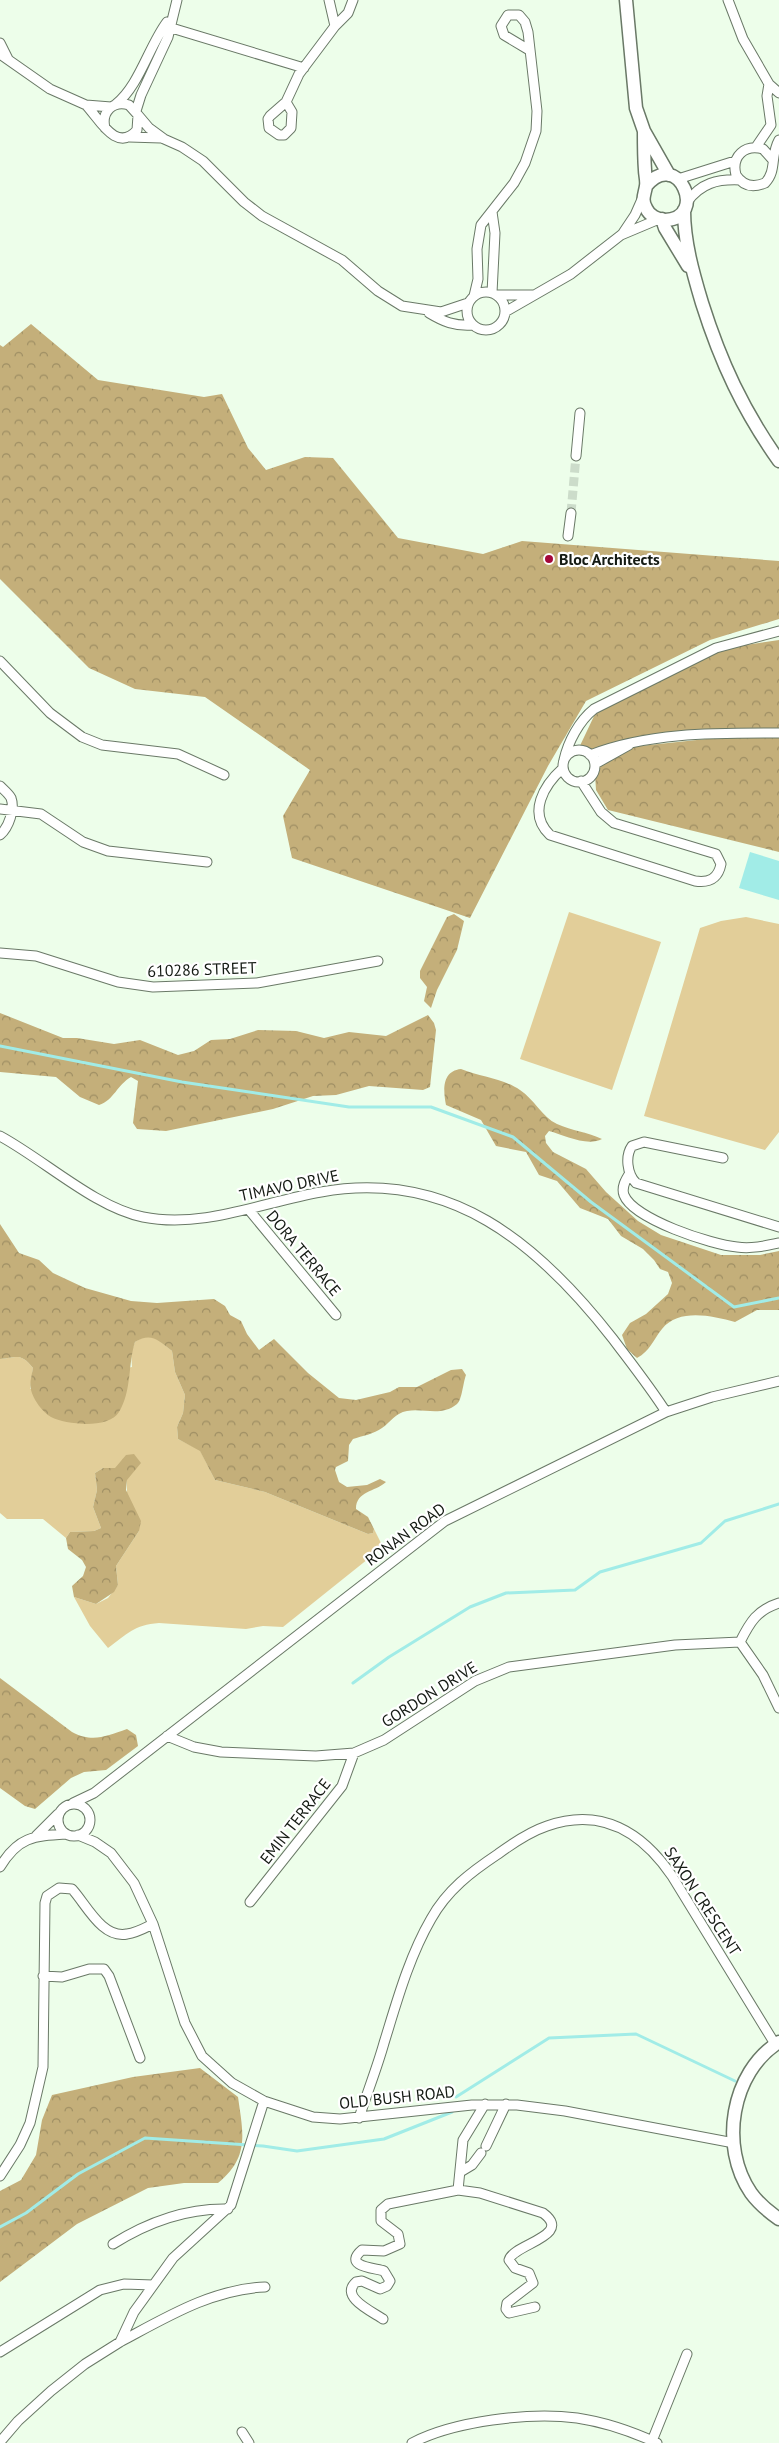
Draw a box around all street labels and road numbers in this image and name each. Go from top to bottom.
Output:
street label: 610286 STREET [147,957,257,981]
street label: TIMAVO DRIVE [238,1165,340,1205]
street label: DORA TERRACE [262,1206,346,1300]
street label: RONAN ROAD [361,1498,449,1570]
street label: GORDON DRIVE [377,1657,481,1731]
street label: EMIN TERRACE [255,1774,335,1868]
street label: SAXON CRESCENT [660,1843,746,1959]
street label: OLD BUSH ROAD [338,2081,456,2113]

